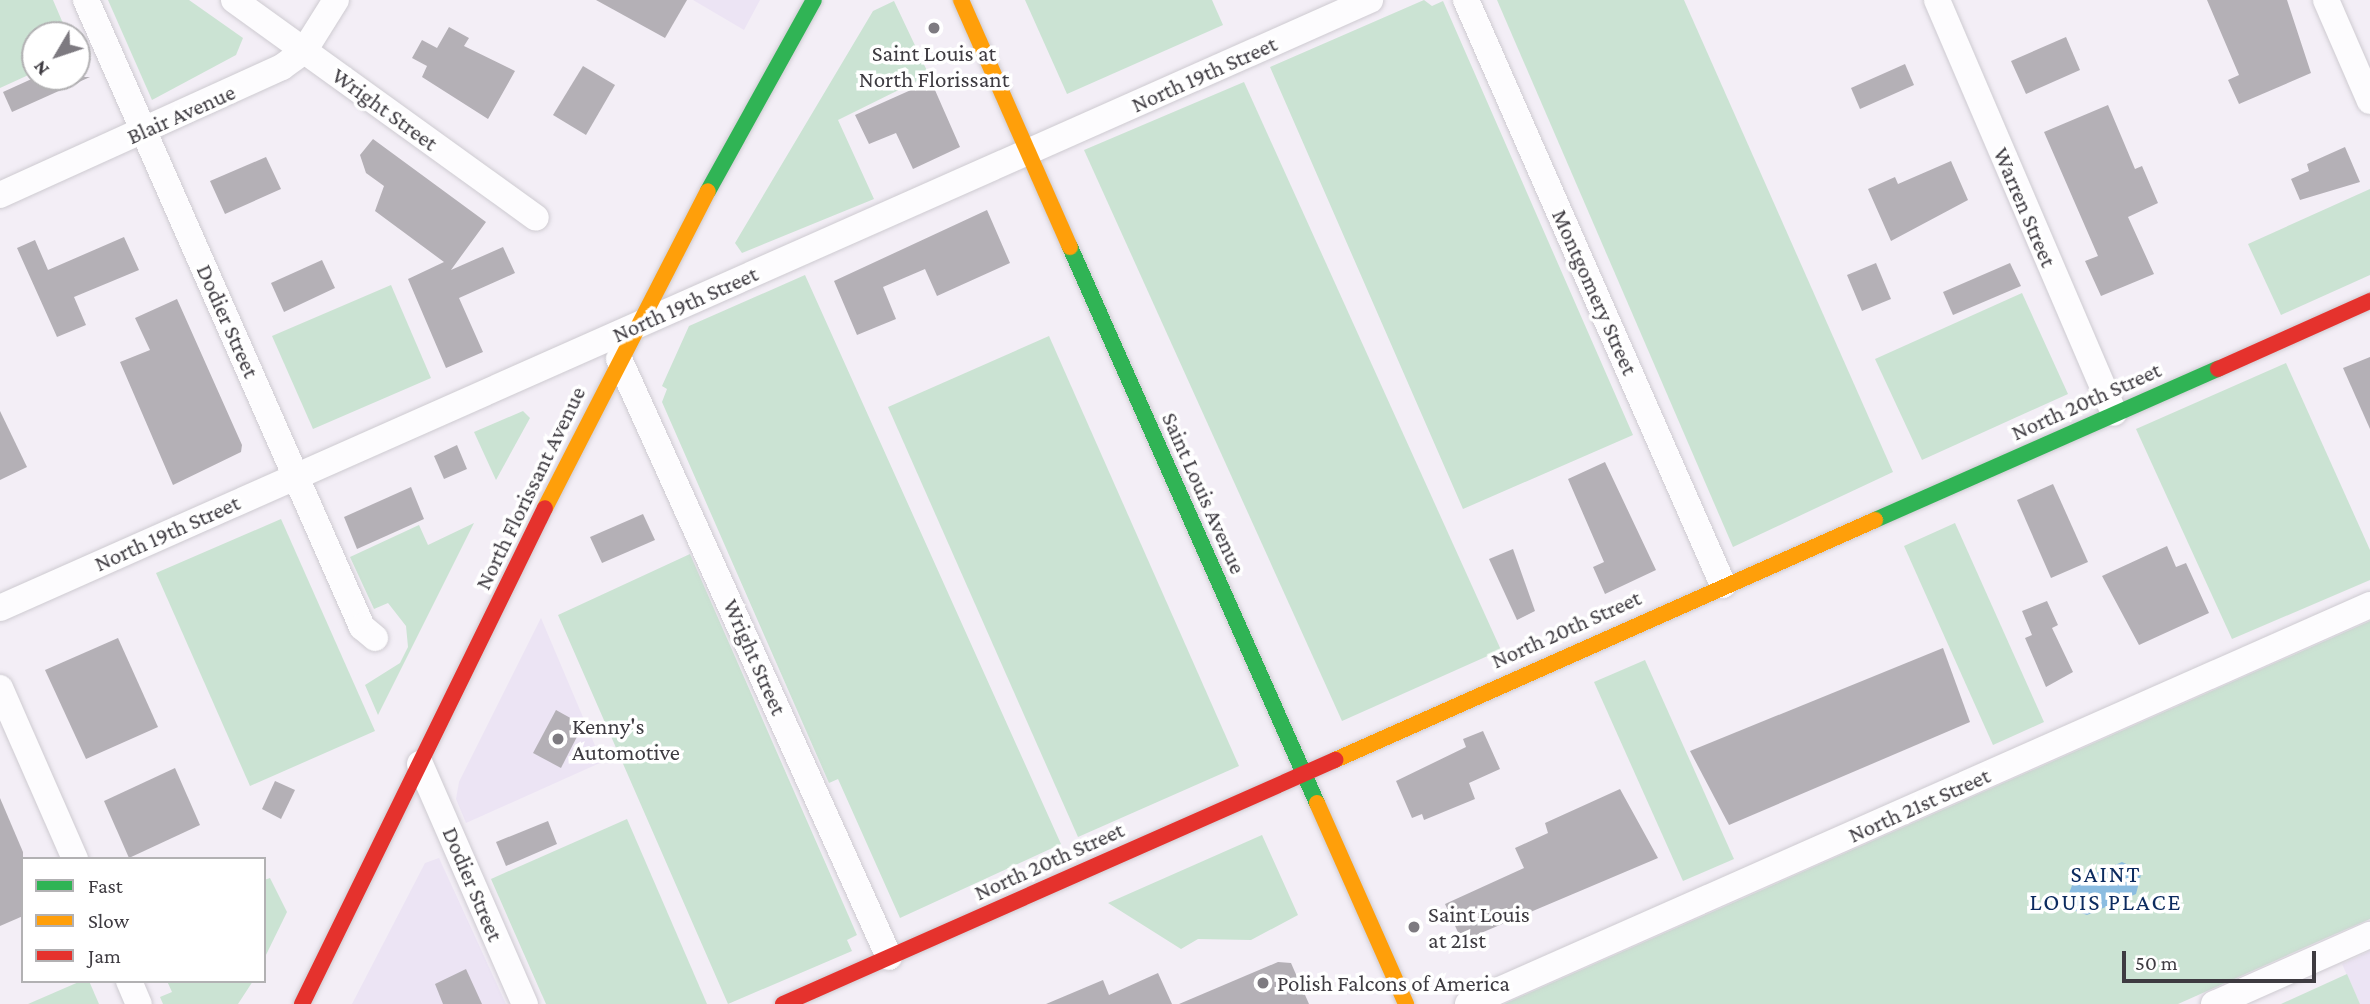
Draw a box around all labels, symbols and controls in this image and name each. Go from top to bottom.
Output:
marker: Saint Louis at North Florissant [926,20,942,36]
north arrow [21,21,91,91]
street label: North 19th Street [1127,30,1281,118]
place label: Saint Louis at North Florissant [859,39,1009,93]
text: N [29,57,53,80]
street label: Wright Street [327,61,443,157]
street label: Blair Avenue [123,78,239,150]
street label: Warren Street [1987,143,2063,271]
street label: Montgomery Street [1546,205,1644,379]
street label: Dodier Street [191,260,265,382]
street label: North 19th Street [608,260,762,348]
street label: North 20th Street [2007,356,2165,446]
street label: North Florissant Avenue [469,382,591,594]
street label: Saint Louis Avenue [1156,408,1252,578]
street label: North 19th Street [90,489,244,577]
street label: North 20th Street [1487,584,1645,674]
street label: Wright Street [717,595,793,719]
place label: Kenny's Automotive [572,712,680,766]
marker: Kenny's Automotive [550,731,566,747]
street label: North 21st Street [1844,761,1994,849]
street label: North 20th Street [970,816,1128,906]
street label: Dodier Street [437,823,509,945]
legend [21,857,266,983]
district label: SAINT LOUIS PLACE [2031,860,2181,916]
text: Fast [88,874,123,898]
place label: Saint Louis at 21st [1428,900,1530,954]
text: Slow [88,909,129,933]
marker: Saint Louis at 21st [1406,919,1422,935]
scale bar [2125,937,2319,981]
text: Jam [88,944,121,968]
text: 50 m [2135,951,2178,975]
place label: Polish Falcons of America [1277,969,1510,997]
marker: Polish Falcons of America [1255,975,1271,991]

